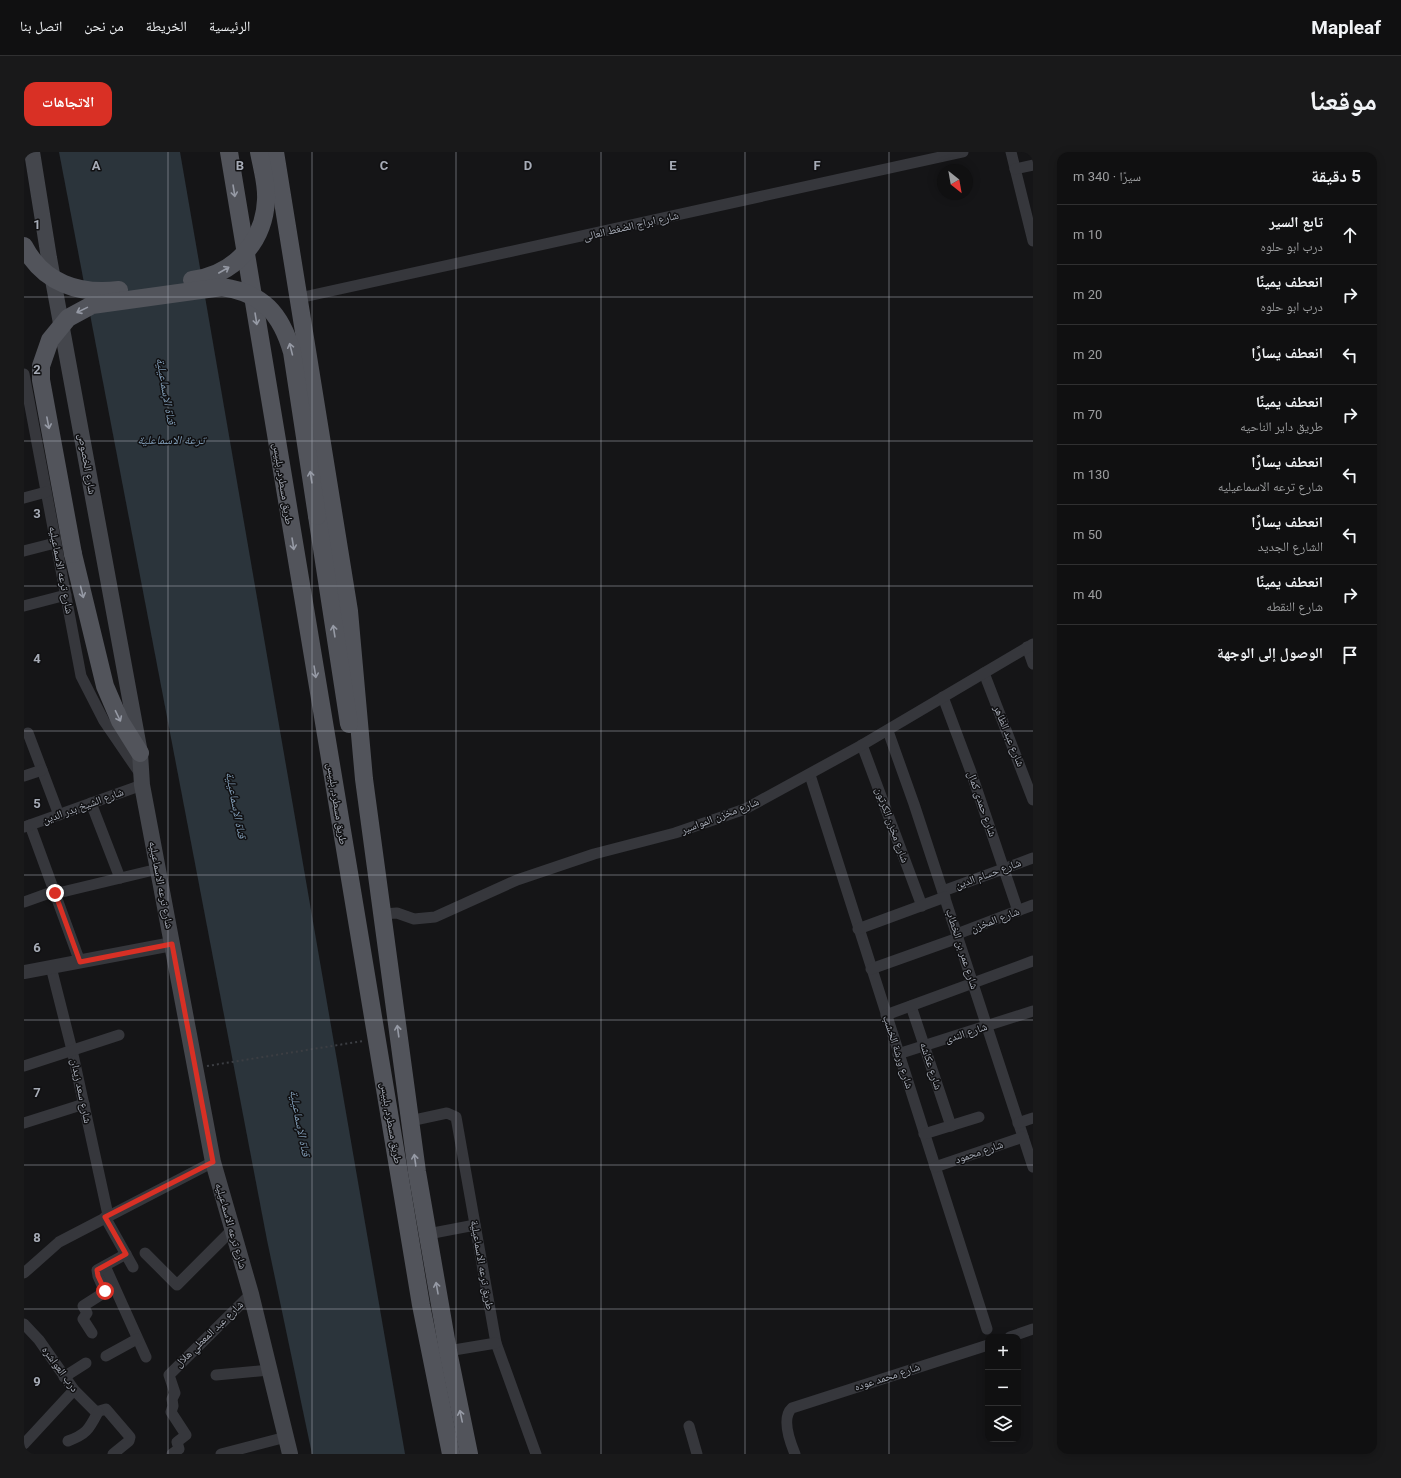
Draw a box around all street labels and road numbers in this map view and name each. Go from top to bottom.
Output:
street label: شارع ابراج الضغط العالى [582,209,680,243]
street label: شارع الخصوص [75,432,99,496]
street label: طريق مسطرد, بلبيس [270,442,296,526]
street label: شارع ترعه الاسماعيليه [46,525,76,615]
street label: شارع عبد الظاهر [990,702,1027,769]
street label: طريق مسطرد, بلبيس [324,762,350,846]
street label: شارع حمدى كمال [965,770,999,838]
street label: شارع الشيخ بدر الدين [41,785,125,827]
street label: شارع مخزن الكرتون [872,785,912,865]
street label: شارع مخزن المواسير [678,795,761,837]
street label: شارع ترعه الاسماعيليه [146,840,176,930]
street label: شارع حسام الدين [953,856,1023,892]
street label: شارع المخزن [969,905,1021,935]
street label: شارع عمر بن الخطاب [943,907,981,991]
street label: شارع ورشة الخشب [880,1014,916,1090]
street label: شارع الندى [943,1020,989,1046]
street label: شارع عكاشه [917,1041,945,1091]
street label: شارع سعد زيدان [68,1058,94,1124]
street label: طريق مسطرد, بلبيس [377,1081,405,1165]
street label: شارع محمود [953,1138,1005,1166]
street label: شارع ترعه الاسماعيليه [212,1181,250,1271]
street label: طريق ترعه الاسماعيلية [468,1219,496,1311]
street label: شارع عبد المعطي هلال [172,1298,247,1371]
street label: درب العواشره [39,1344,81,1395]
street label: شارع محمد عوده [853,1360,921,1394]

